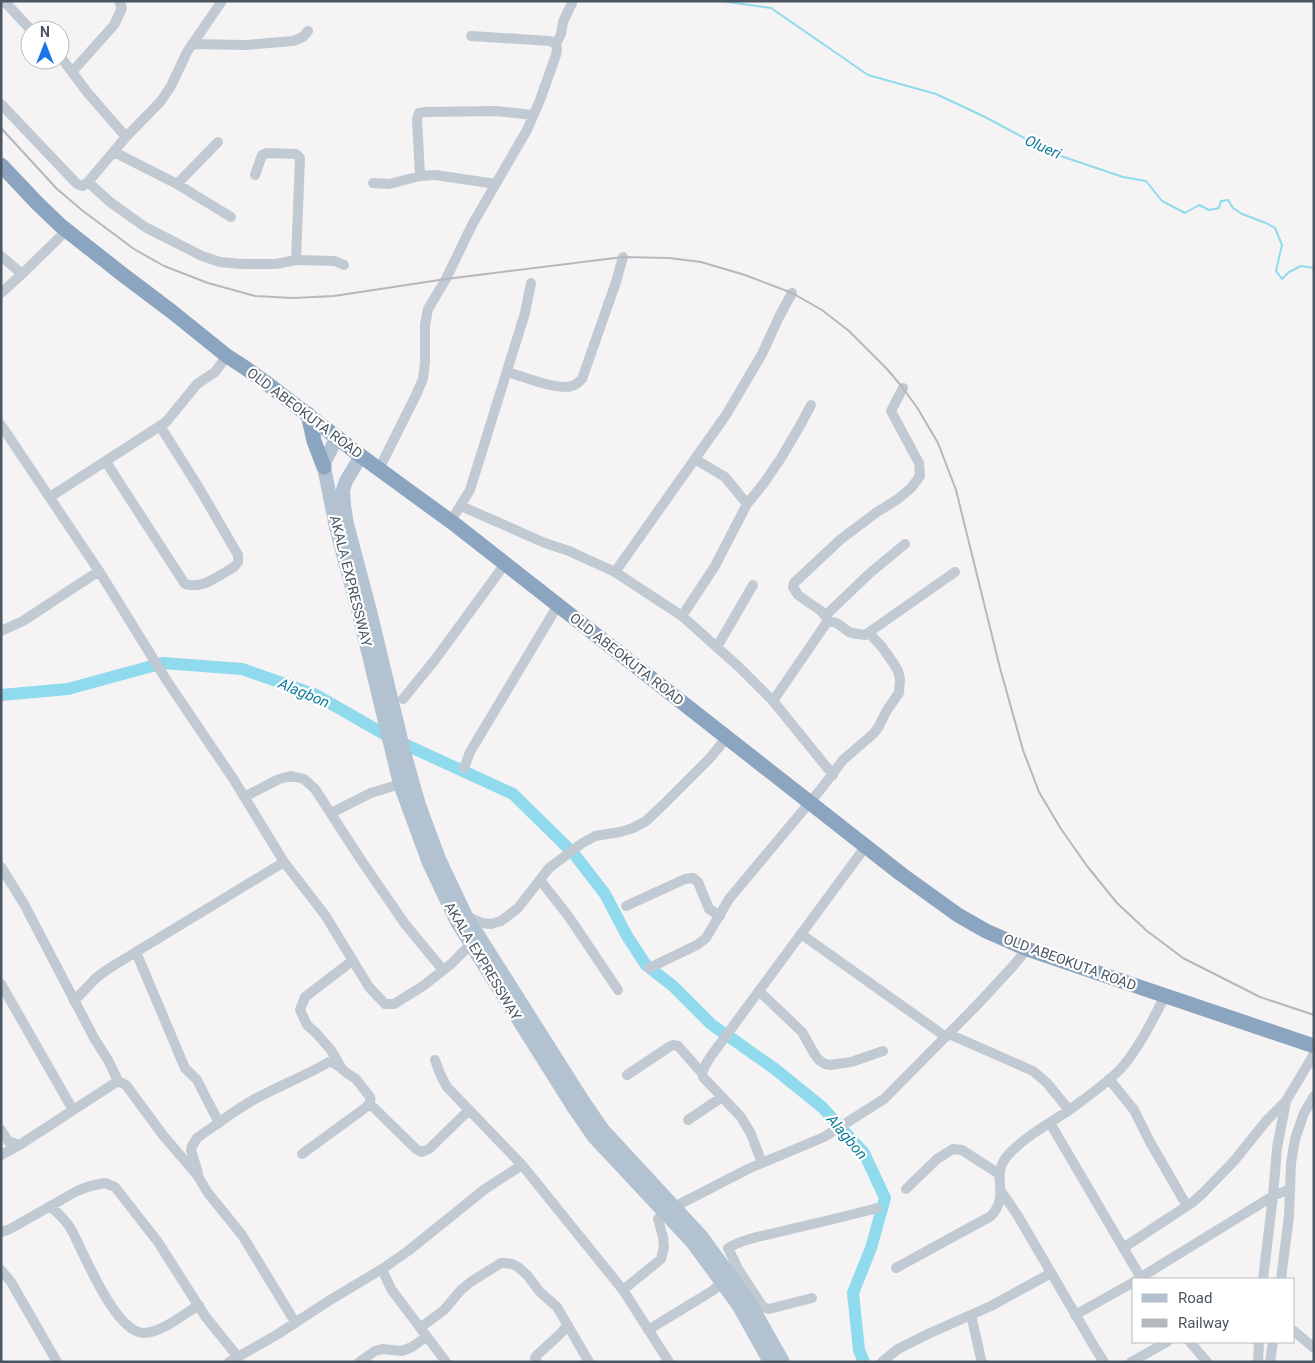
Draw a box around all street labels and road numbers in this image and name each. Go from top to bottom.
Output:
street label: OLD ABEOKUTA ROAD [244,364,366,462]
street label: AKALA EXPRESSWAY [327,514,375,649]
street label: OLD ABEOKUTA ROAD [567,610,687,708]
street label: AKALA EXPRESSWAY [441,899,525,1024]
street label: OLD ABEOKUTA ROAD [1001,931,1139,993]

